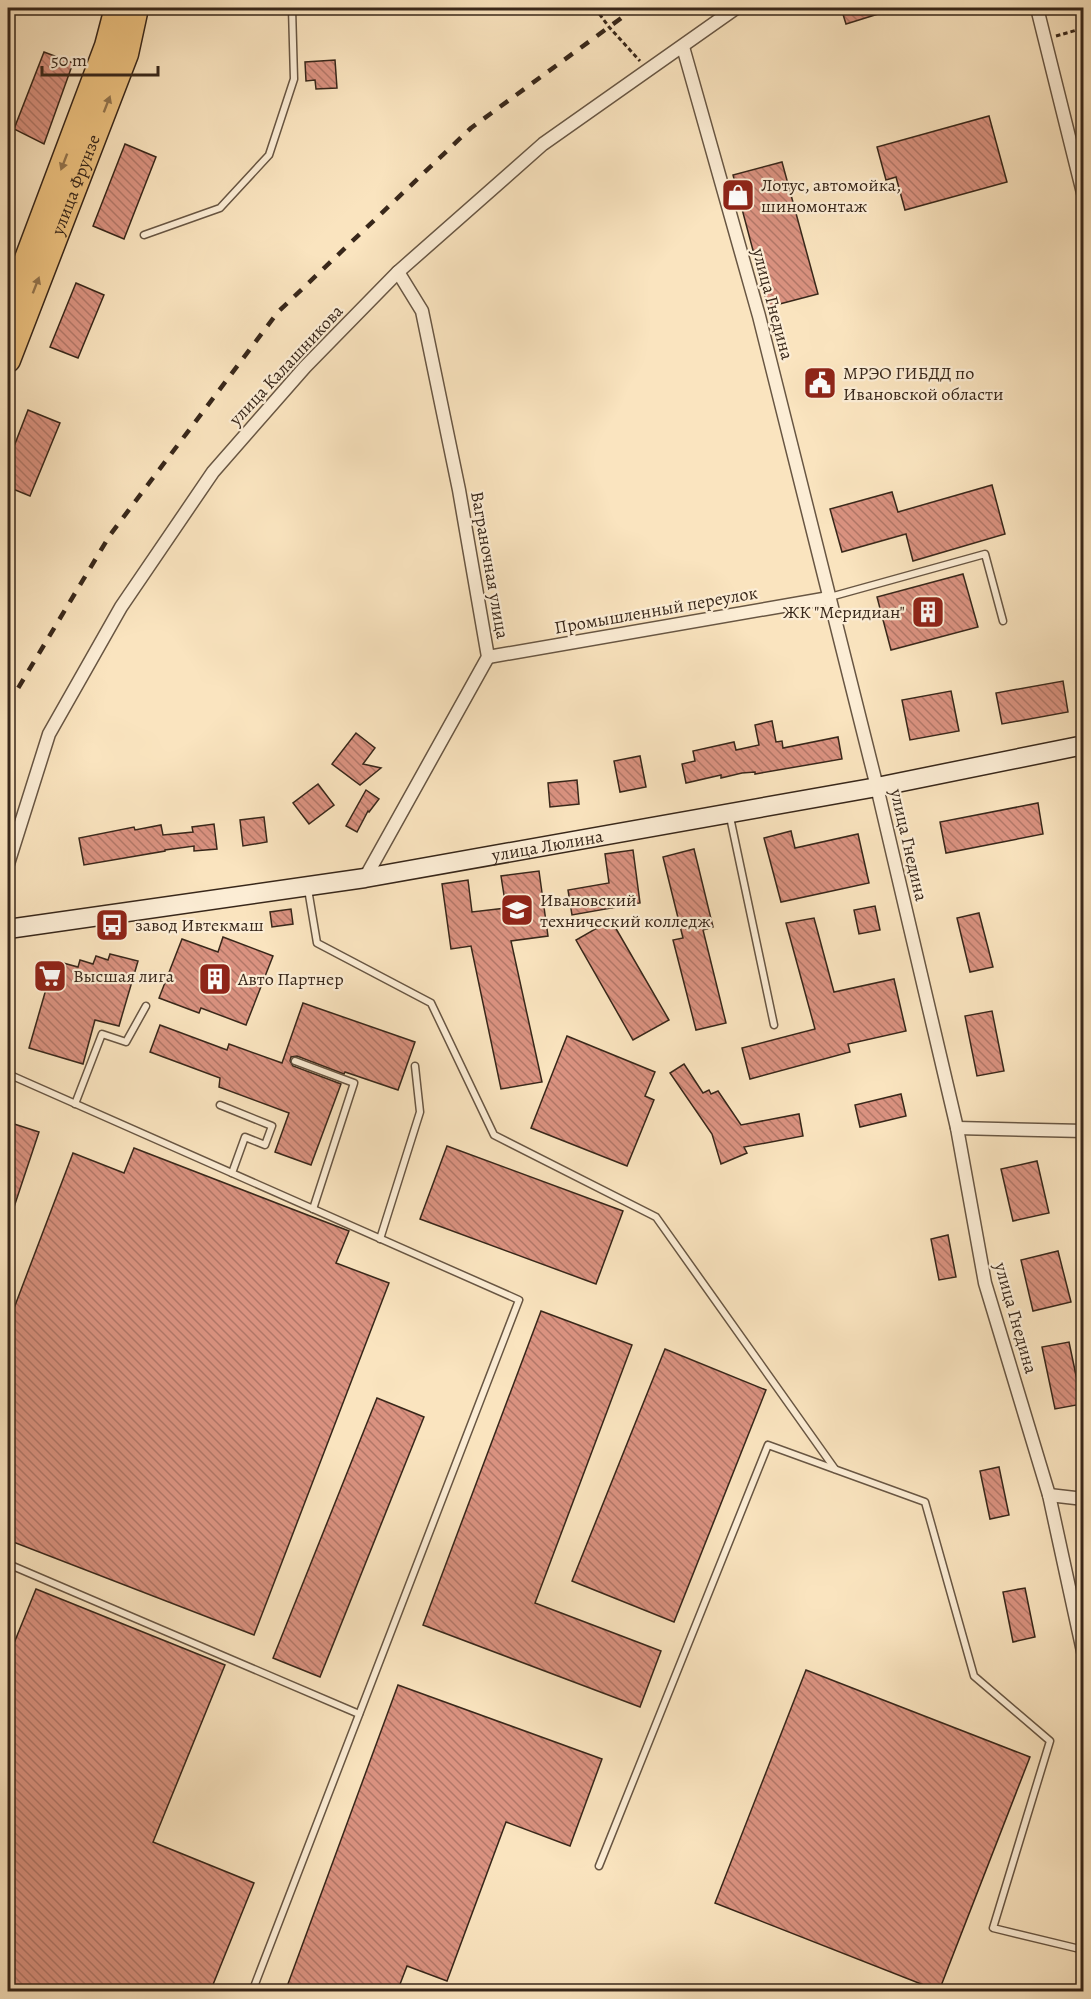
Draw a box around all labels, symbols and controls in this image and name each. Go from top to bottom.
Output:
scale bar [42,39,158,77]
text: 50 m [51,48,87,72]
one-way arrow [102,94,112,112]
street label: улица Фрунзе [45,131,106,239]
one-way arrow [58,153,68,171]
place label: Лотус, автомойка, шиномонтаж [761,173,901,218]
shop icon: Лотус, автомойка, шиномонтаж [720,177,756,213]
street label: улица Гнедина [746,245,800,363]
one-way arrow [32,276,41,294]
street label: улица Калашникова [223,299,349,431]
place label: МРЭО ГИБДД по Ивановской области [843,361,1004,406]
public building icon: МРЭО ГИБДД по Ивановской области [802,365,838,401]
street label: Ваграночная улица [465,489,515,641]
street label: Промышленный переулок [552,580,760,640]
building icon: ЖК "Меридиан" [910,594,946,630]
place label: ЖК "Меридиан" [783,600,905,624]
street label: улица Гнедина [884,786,934,904]
street label: улица Люлина [489,824,606,867]
place label: Ивановский технический колледж [540,888,711,933]
school or university icon: Ивановский технический колледж [499,892,535,928]
bus stop icon: завод Ивтекмаш [94,907,130,943]
place label: завод Ивтекмаш [135,913,264,937]
supermarket icon: Высшая лига [32,958,68,994]
building icon: Авто Партнер [197,961,233,997]
place label: Высшая лига [73,964,175,988]
place label: Авто Партнер [237,967,344,991]
street label: улица Гнедина [988,1259,1044,1377]

